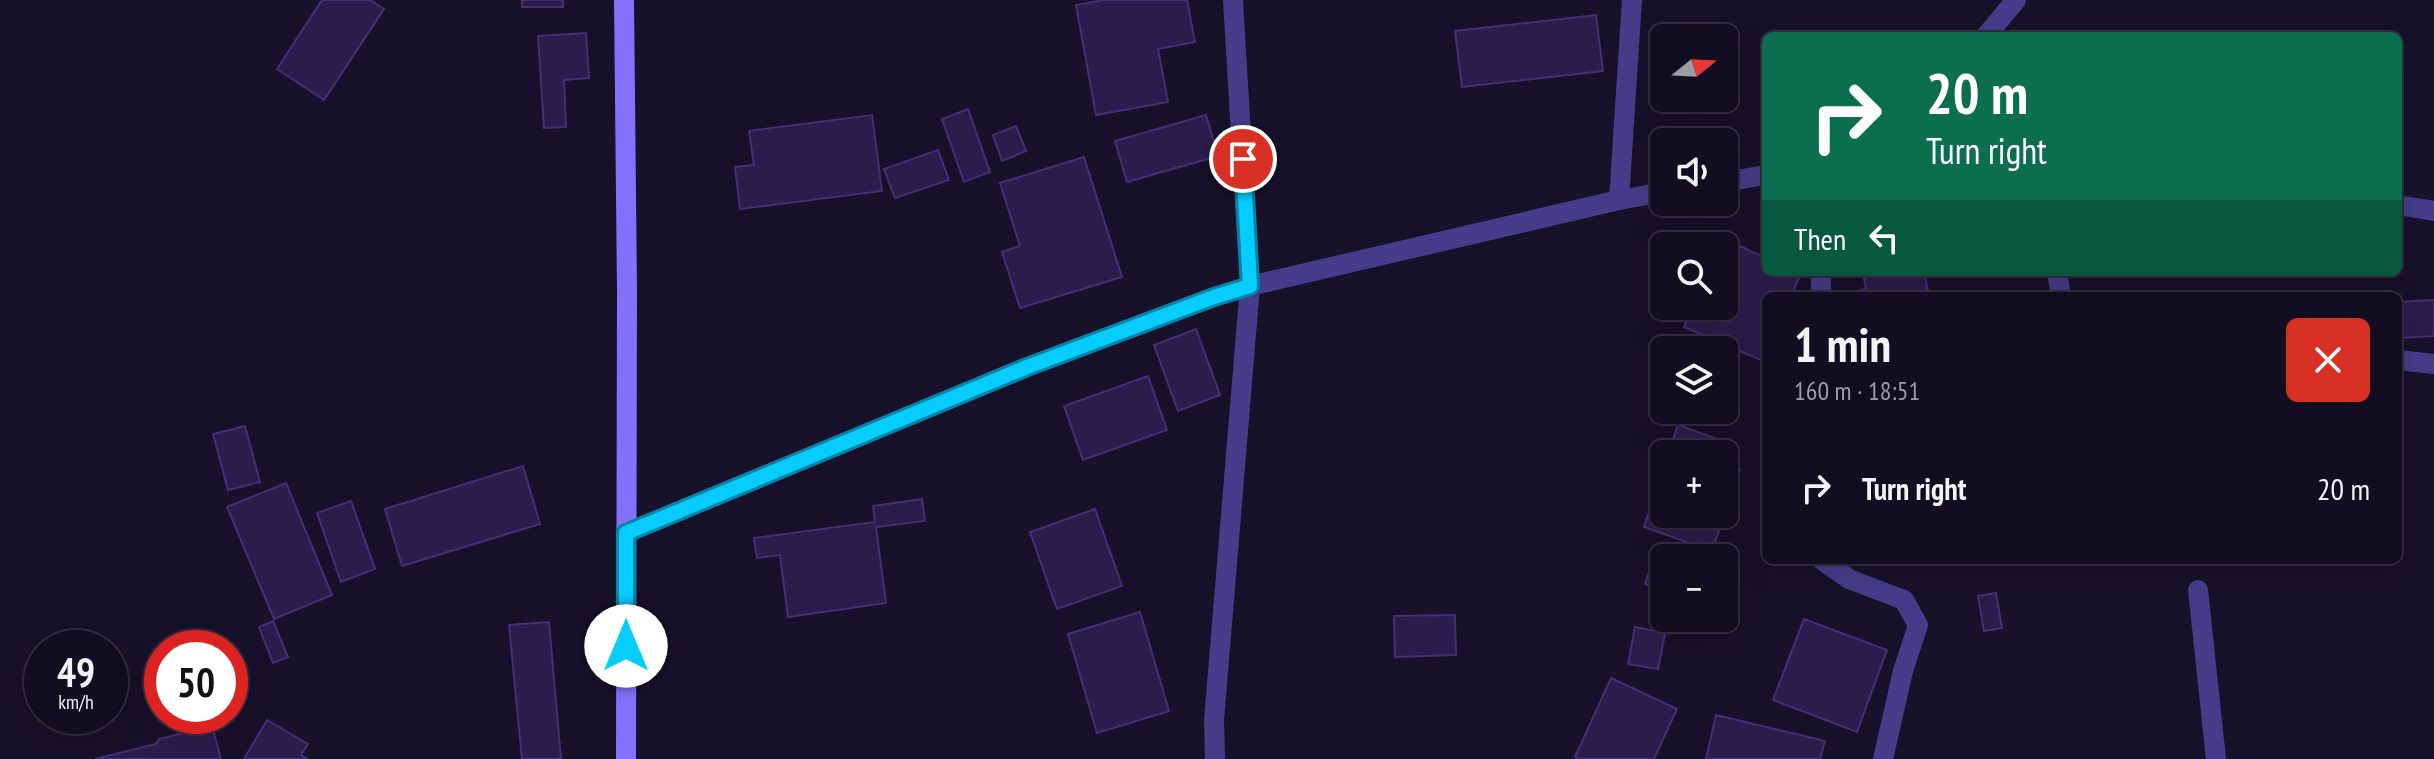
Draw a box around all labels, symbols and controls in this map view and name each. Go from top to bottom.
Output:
north arrow [1650,24,1738,112]
map controls [1650,24,1738,632]
text: 20 m [1926,57,2028,129]
icon: right [1794,64,1898,168]
pin [1209,125,1277,193]
text: Turn right [1926,127,2047,174]
button: sound [1650,128,1738,216]
icon: arrive [1221,137,1265,181]
icon: left [1862,216,1906,260]
text: Then [1794,219,1846,258]
button: search [1650,232,1738,320]
text: 1 min [1794,313,1891,375]
button: close [2286,318,2370,402]
button: layers [1650,336,1738,424]
text: 160 m · 18:51 [1794,374,1920,407]
button: + [1650,440,1738,528]
icon: right [1794,466,1838,510]
text: Turn right [1862,469,1966,508]
text: 20 m [2317,469,2370,508]
button: − [1650,544,1738,632]
position arrow [584,604,668,688]
speed limit sign: 50 [144,630,248,734]
text: 49 [57,646,95,698]
text: km/h [58,689,94,715]

